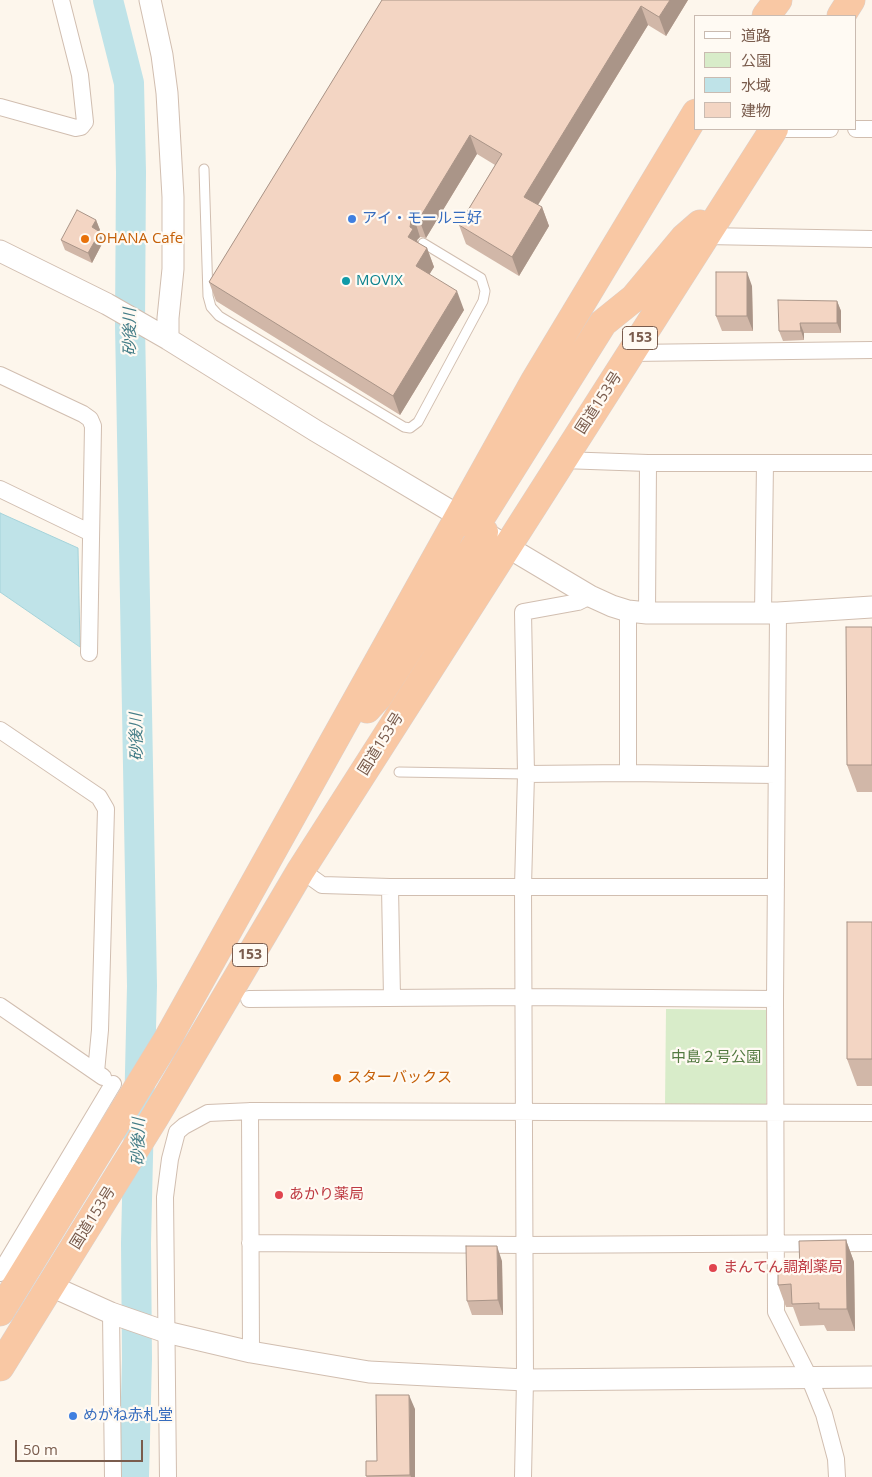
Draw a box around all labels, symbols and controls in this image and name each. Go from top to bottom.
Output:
legend [694,15,857,130]
text: 道路 [741,25,771,45]
text: 公園 [741,50,771,70]
text: 水域 [741,75,771,95]
text: 建物 [741,100,771,120]
place label: アイ・モール三好 [362,210,482,228]
marker: アイ・モール三好 [346,213,358,225]
place label: OHANA Cafe [95,230,183,248]
marker: OHANA Cafe [79,233,91,245]
place label: MOVIX [356,272,403,290]
marker: MOVIX [340,275,352,287]
water label: 砂後川 [120,308,140,356]
road number: 153 [622,326,658,349]
street label: 国道153号 [572,368,626,438]
street label: 国道153号 [355,709,407,779]
water label: 砂後川 [127,713,147,761]
road number: 153 [232,944,268,966]
park label: 中島２号公園 [671,1049,761,1067]
place label: スターバックス [347,1069,452,1087]
marker: スターバックス [331,1072,343,1084]
water label: 砂後川 [129,1118,149,1166]
street label: 国道153号 [67,1183,119,1253]
place label: あかり薬局 [289,1186,364,1204]
marker: あかり薬局 [273,1189,285,1201]
place label: まんてん調剤薬局 [723,1259,843,1277]
marker: まんてん調剤薬局 [707,1262,719,1274]
place label: めがね赤札堂 [83,1407,173,1425]
marker: めがね赤札堂 [67,1410,79,1422]
scale bar [18,1430,145,1462]
text: 50 m [23,1439,58,1459]

